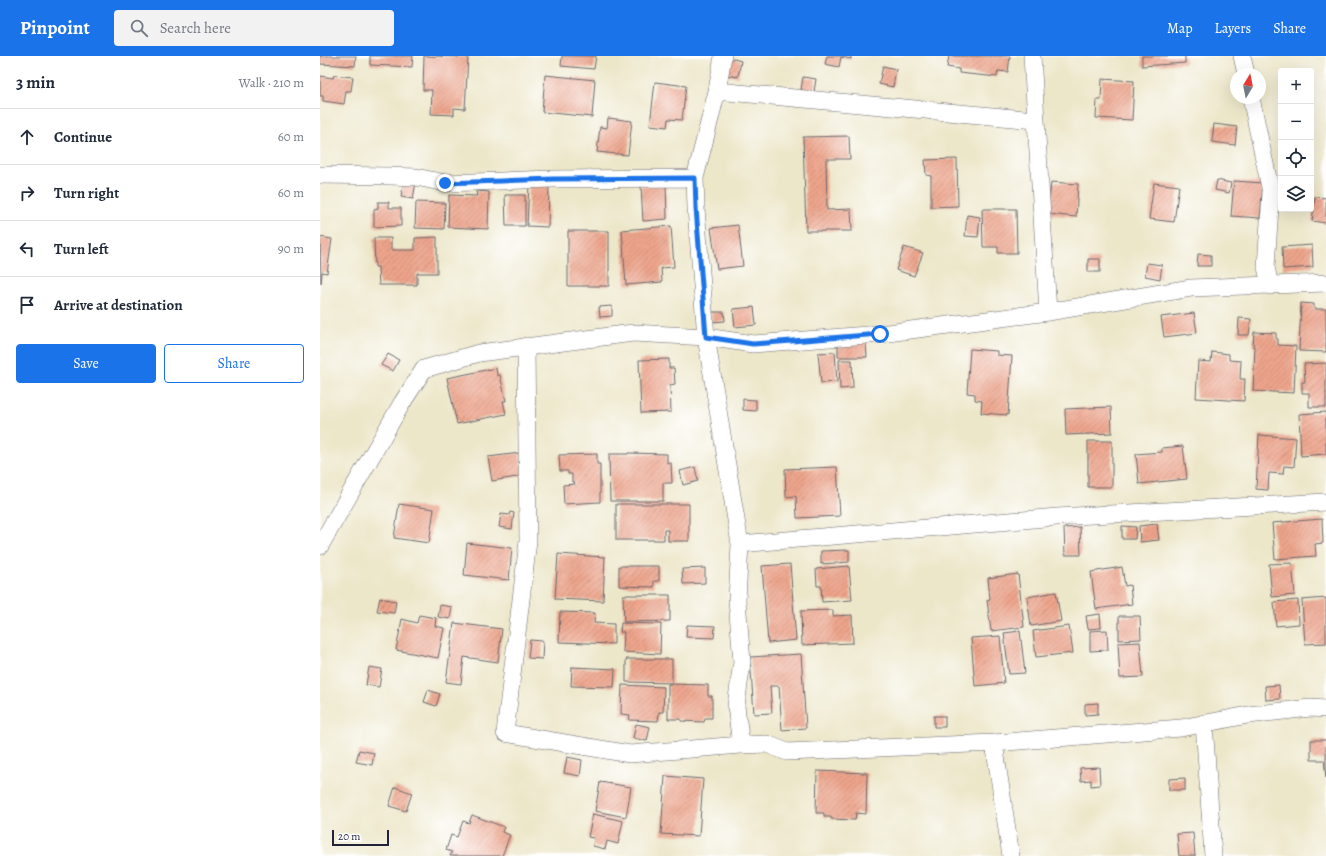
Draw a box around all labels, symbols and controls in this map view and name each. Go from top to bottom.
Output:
search box [114,10,394,46]
text: Pinpoint [20,15,90,41]
icon: search [128,17,150,39]
text: Search here [160,18,231,38]
text: Map [1167,19,1193,38]
text: Layers [1215,19,1251,38]
text: Share [1273,19,1306,38]
north arrow [1230,68,1266,104]
map controls [1278,68,1314,212]
button: + [1278,68,1314,104]
text: 3 min [16,71,55,94]
text: Walk · 210 m [239,74,304,91]
button: − [1278,104,1314,140]
icon: ahead [16,126,38,148]
text: Continue [54,127,112,147]
text: 60 m [278,128,304,145]
button: locate [1278,140,1314,176]
route end [436,174,454,192]
button: layers [1278,176,1314,212]
icon: right [16,182,38,204]
text: Turn right [54,183,119,203]
text: 60 m [278,184,304,201]
icon: left [16,238,38,260]
text: Turn left [54,239,109,259]
text: 90 m [278,240,304,257]
icon: arrive [16,294,38,316]
text: Arrive at destination [54,295,183,315]
route start [871,325,889,343]
button: Save [16,344,156,383]
button: Share [164,344,304,383]
scale bar [332,828,389,847]
text: 20 m [338,829,360,844]

